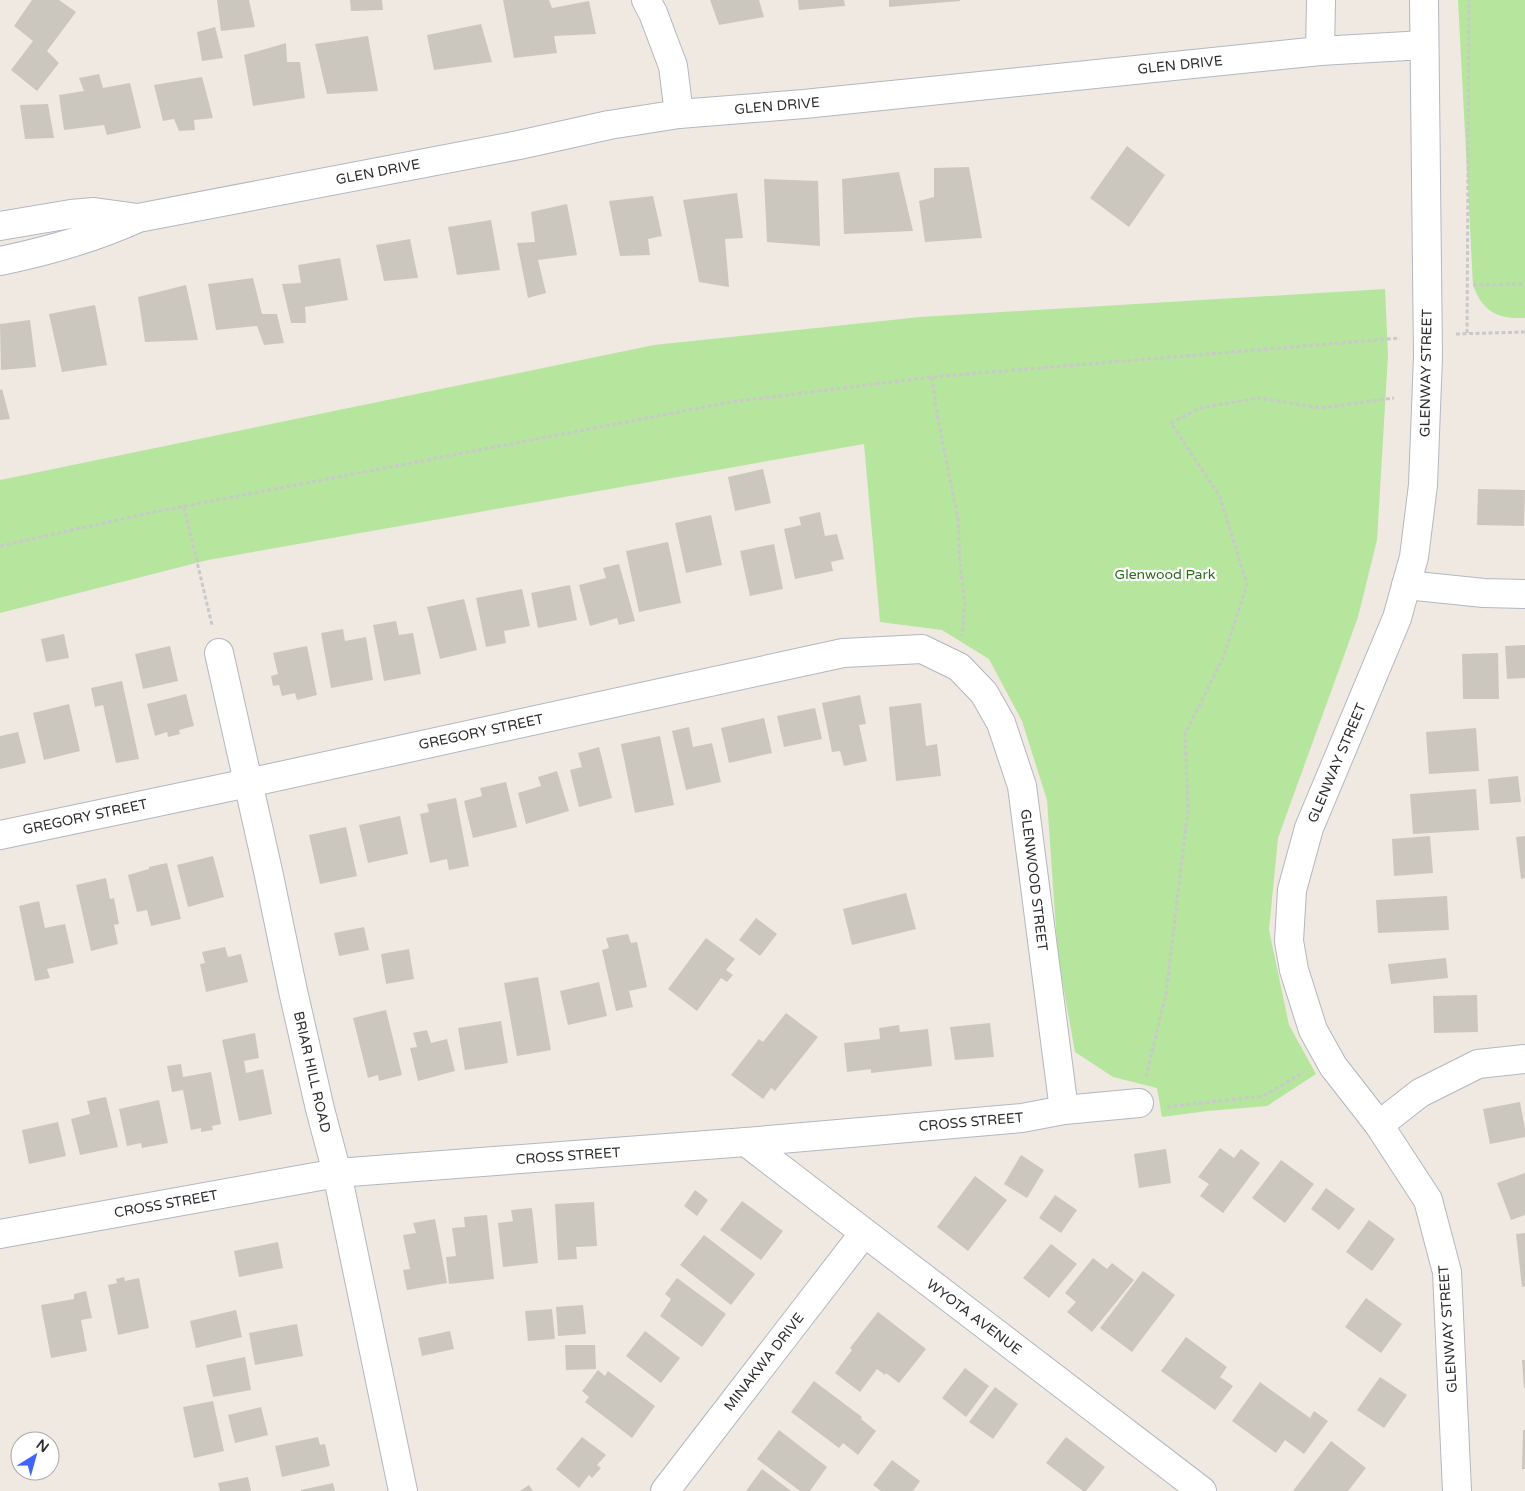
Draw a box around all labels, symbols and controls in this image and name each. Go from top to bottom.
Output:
street label: GLEN DRIVE [1137,52,1224,78]
street label: GLEN DRIVE [734,94,820,118]
street label: GLEN DRIVE [334,155,422,189]
street label: GLENWAY STREET [1416,308,1436,437]
park label: Glenwood Park [1115,566,1216,583]
street label: GLENWAY STREET [1304,700,1370,825]
street label: GREGORY STREET [417,710,545,754]
street label: GREGORY STREET [21,795,149,839]
street label: GLENWOOD STREET [1017,808,1051,952]
street label: BRIAR HILL ROAD [290,1010,334,1134]
street label: CROSS STREET [918,1109,1024,1135]
street label: CROSS STREET [515,1144,621,1168]
street label: CROSS STREET [113,1186,220,1221]
street label: GLENWAY STREET [1435,1264,1461,1394]
street label: WYOTA AVENUE [923,1276,1025,1358]
street label: MINAKWA DRIVE [720,1309,808,1414]
north arrow [10,1431,60,1481]
text: N [33,1436,52,1456]

